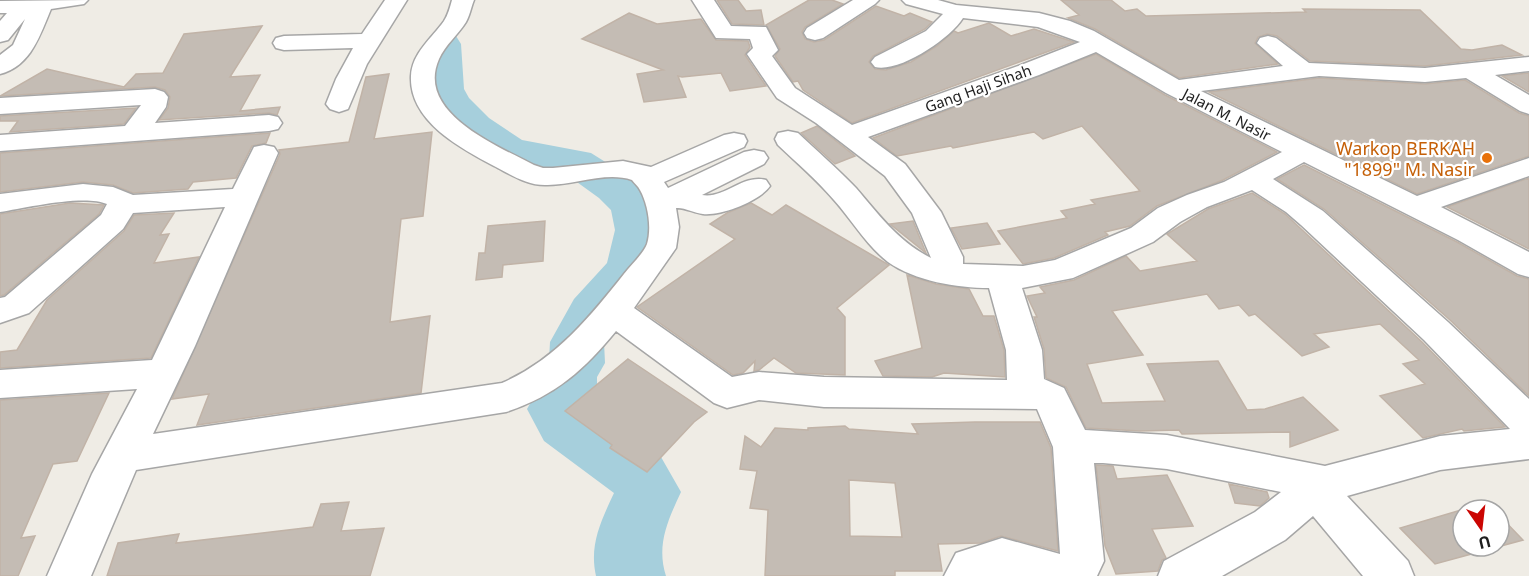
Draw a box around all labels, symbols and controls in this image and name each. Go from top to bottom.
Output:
street label: Gang Haji Sihah [922,59,1034,117]
street label: Jalan M. Nasir [1178,82,1275,145]
place label: Warkop BERKAH "1899" M. Nasir [1336,136,1476,181]
marker: Warkop BERKAH "1899" M. Nasir [1480,151,1494,165]
north arrow [1451,498,1511,558]
text: U [1476,530,1493,555]

